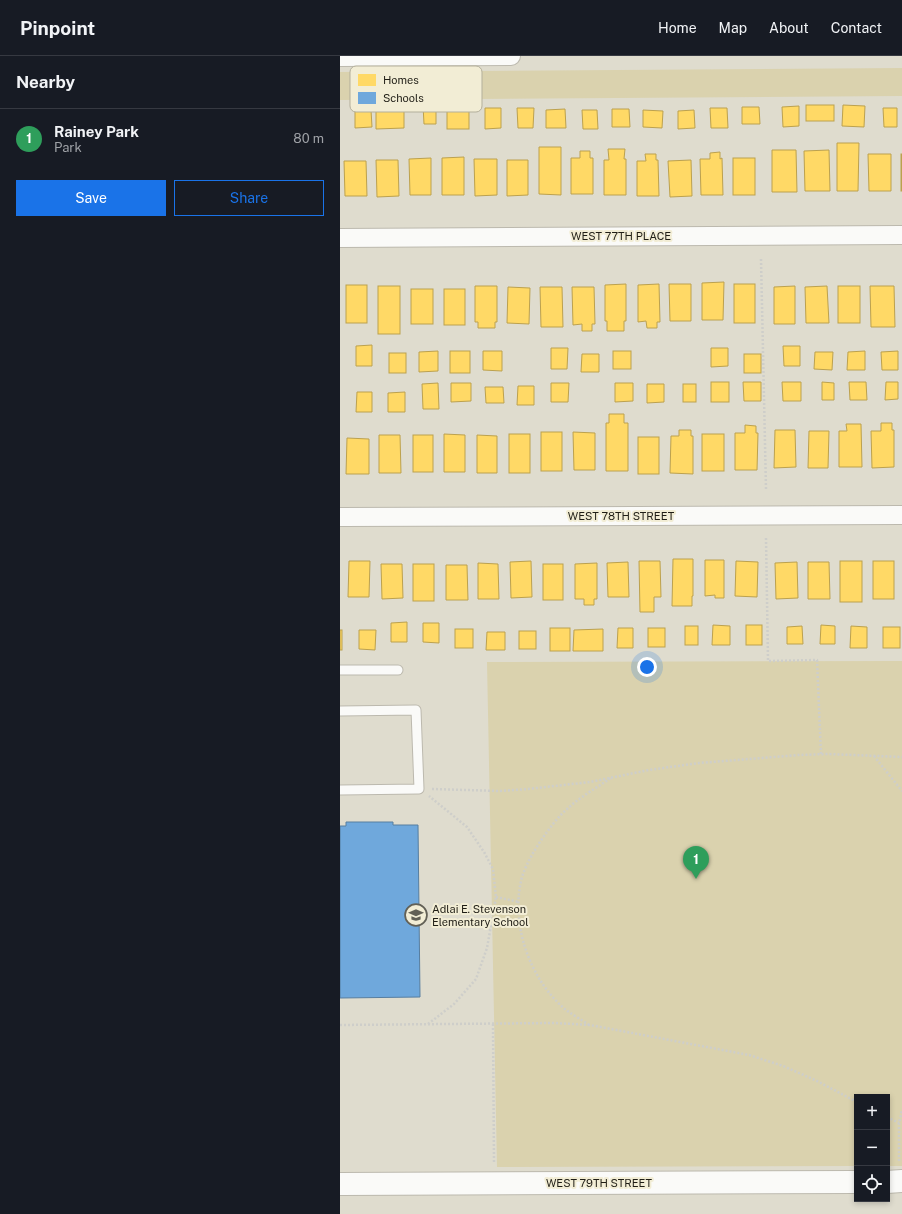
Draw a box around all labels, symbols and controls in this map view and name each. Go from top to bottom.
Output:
text: Pinpoint [20,17,95,39]
text: Home [658,20,697,36]
text: Map [719,20,747,36]
text: About [769,20,809,36]
text: Contact [831,20,882,36]
legend [350,66,482,112]
text: Nearby [16,72,75,92]
text: Homes [383,74,419,86]
text: Schools [383,92,424,104]
text: Rainey Park [54,123,139,140]
text: 1 [26,131,32,146]
text: 80 m [293,131,324,146]
text: Park [54,140,82,155]
button: Save [16,180,166,216]
button: Share [174,180,324,216]
street label: WEST 77TH PLACE [571,230,671,242]
street label: WEST 78TH STREET [568,510,675,522]
your location [637,657,657,677]
pin: 1 [683,846,709,879]
school or university icon: Adlai E. Stevenson Elementary School [403,902,429,928]
place label: Adlai E. Stevenson Elementary School [432,903,529,928]
map controls [854,1094,890,1202]
button: + [854,1094,890,1130]
button: − [854,1130,890,1166]
button: locate [854,1166,890,1202]
street label: WEST 79TH STREET [546,1177,653,1189]

